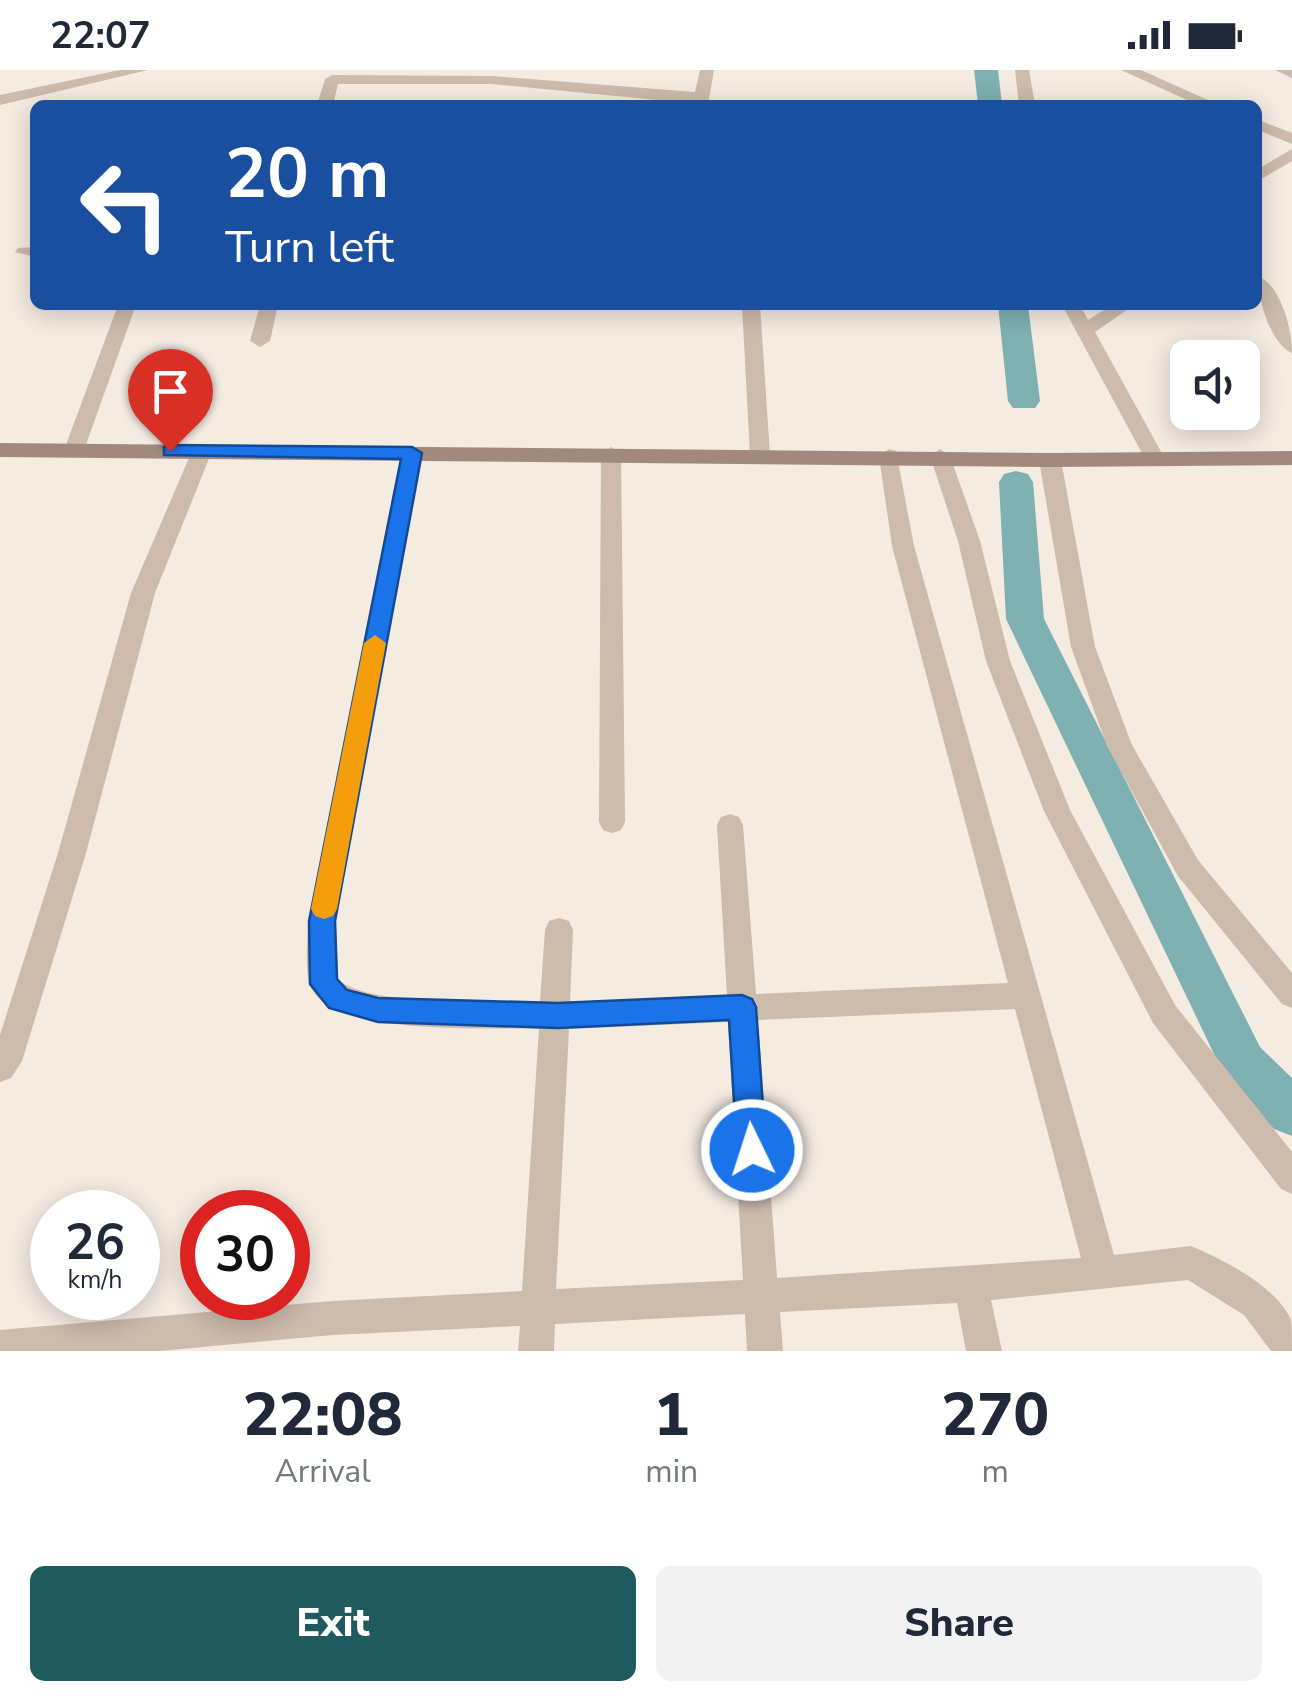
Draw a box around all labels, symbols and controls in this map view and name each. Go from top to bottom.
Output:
text: 22:07 [50,10,151,61]
text: 20 m [225,126,389,222]
icon: left [60,140,190,270]
text: Turn left [225,217,394,278]
map controls [1170,340,1260,430]
button: sound [1170,340,1260,430]
pin [128,349,213,452]
icon: arrive [143,364,198,419]
position arrow [700,1098,804,1202]
speed limit sign: 30 [180,1190,310,1320]
text: 26 [65,1208,125,1277]
text: km/h [67,1263,123,1297]
text: 22:08 [243,1374,402,1456]
text: 1 [654,1374,690,1456]
text: 270 [941,1374,1049,1456]
text: Arrival [275,1450,371,1493]
text: min [645,1450,698,1493]
text: m [981,1450,1009,1493]
button: Exit [30,1566,636,1681]
button: Share [656,1566,1262,1681]

